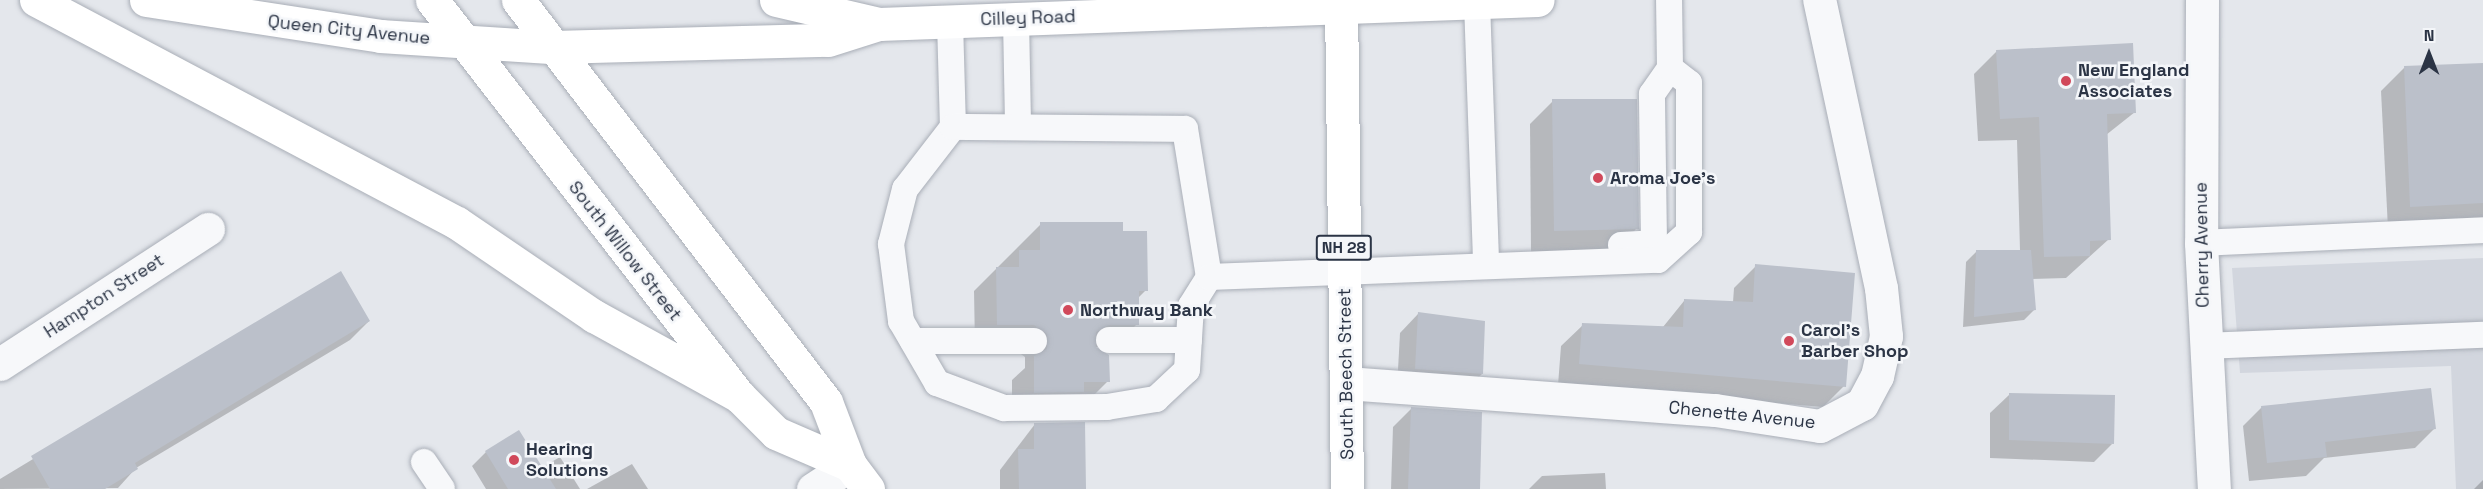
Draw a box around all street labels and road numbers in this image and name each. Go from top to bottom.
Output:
street label: Cilley Road [980,6,1076,30]
street label: Queen City Avenue [267,11,431,49]
street label: South Willow Street [564,177,686,325]
street label: Cherry Avenue [2190,182,2214,308]
road number: NH 28 [1316,235,1372,261]
street label: Hampton Street [40,249,168,343]
street label: South Beech Street [1334,288,1358,460]
street label: Chenette Avenue [1667,397,1817,433]

